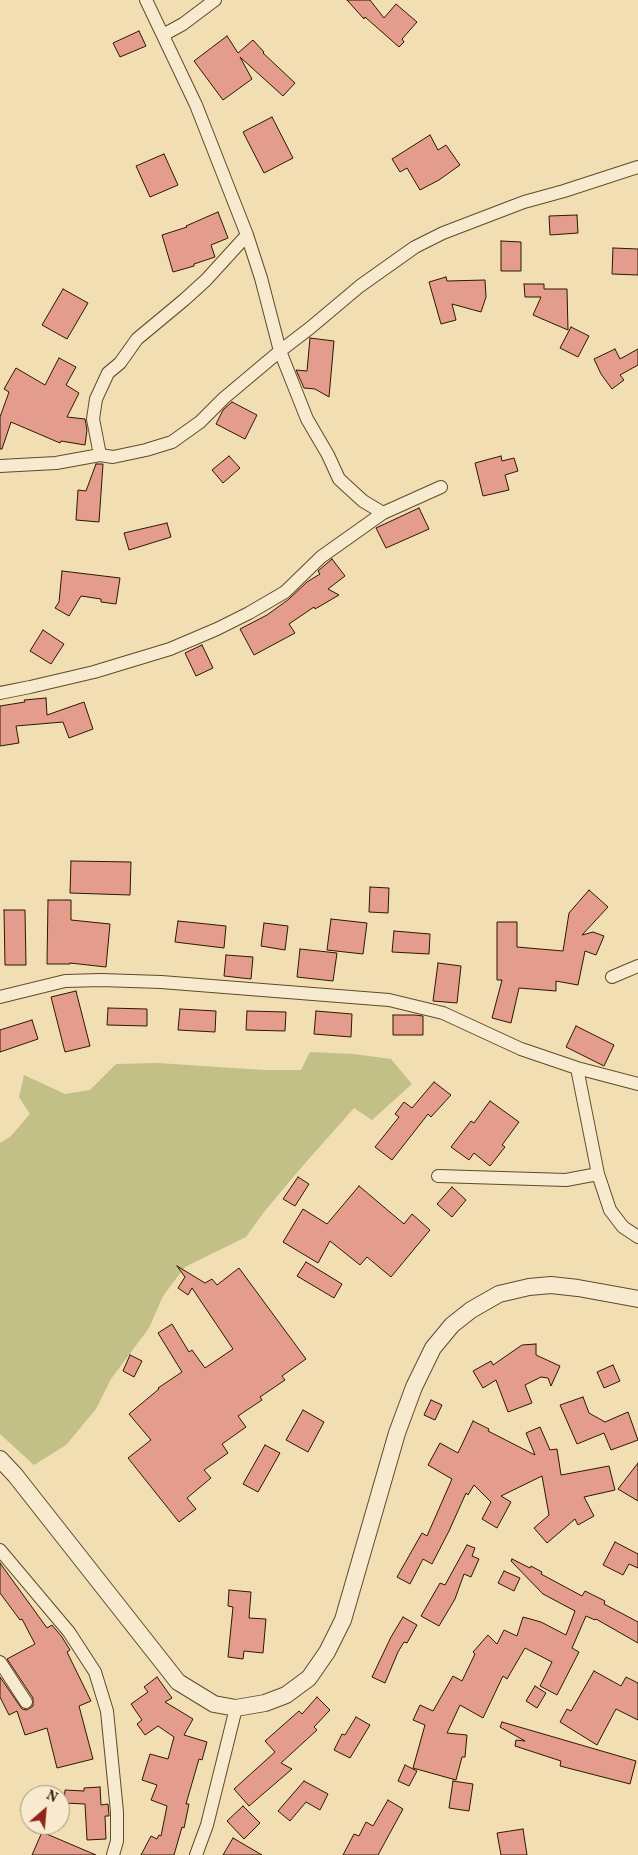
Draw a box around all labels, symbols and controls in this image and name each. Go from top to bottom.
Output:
north arrow [20,1785,70,1835]
text: N [43,1786,60,1808]

